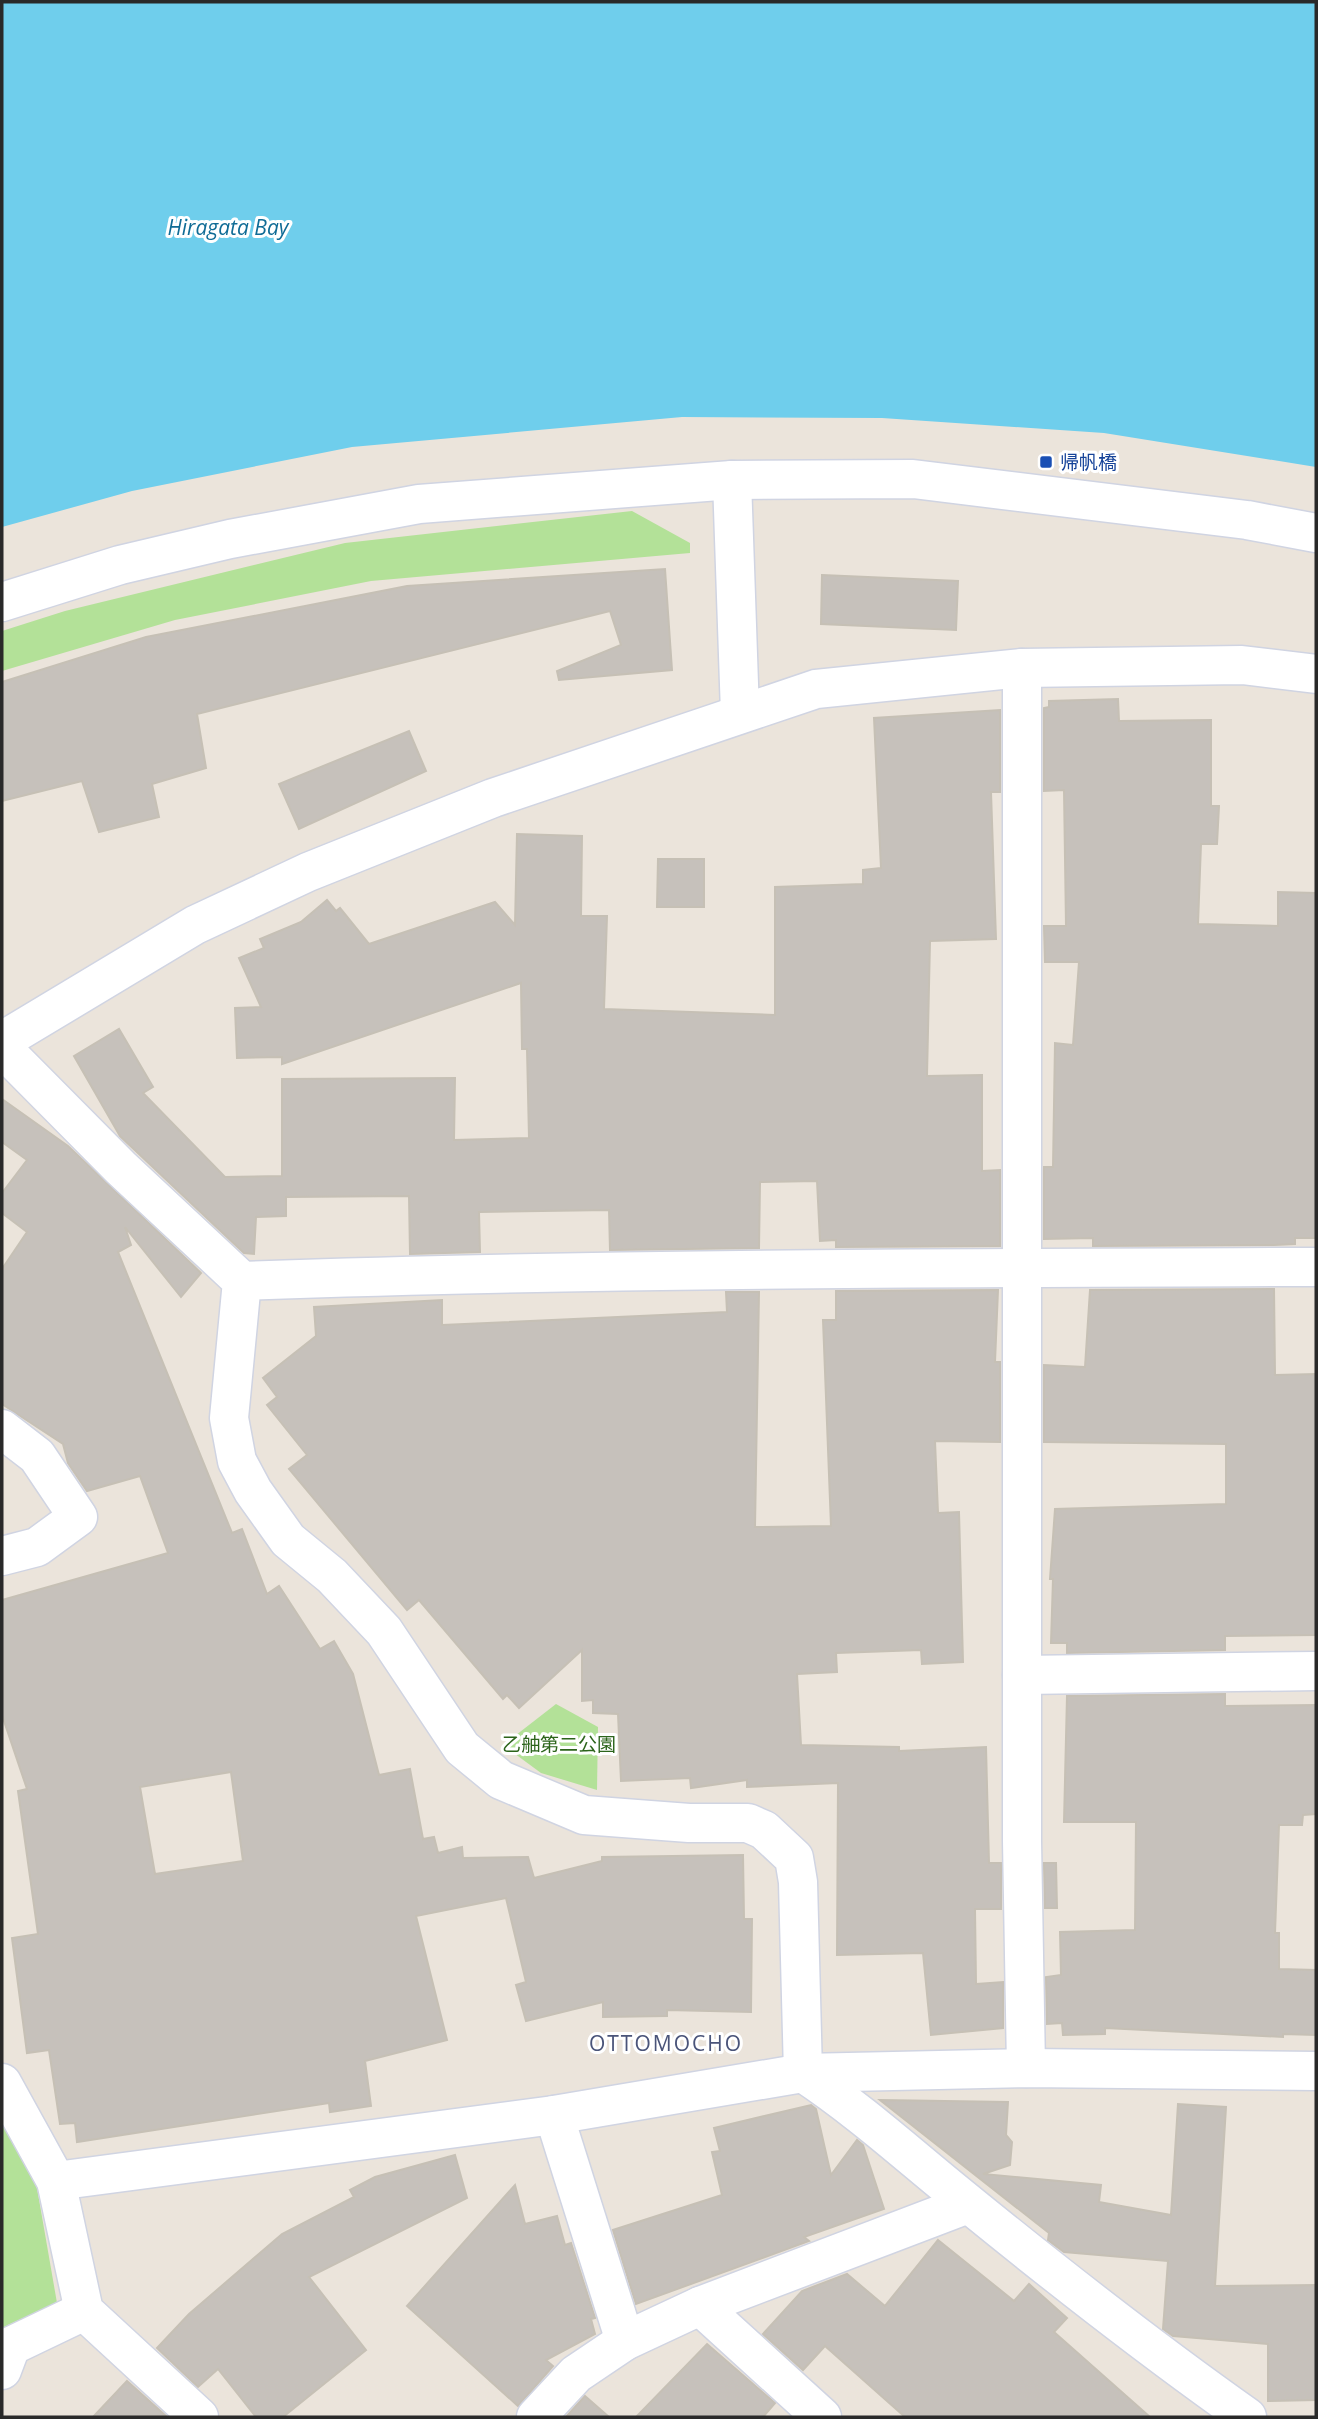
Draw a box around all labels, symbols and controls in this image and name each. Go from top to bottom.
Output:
water label: Hiragata Bay [168,213,290,241]
place label: 帰帆橋 [1060,449,1117,475]
marker: 帰帆橋 [1038,454,1054,470]
park label: 乙舳第二公園 [502,1731,616,1757]
district label: OTTOMOCHO [589,2029,743,2057]

